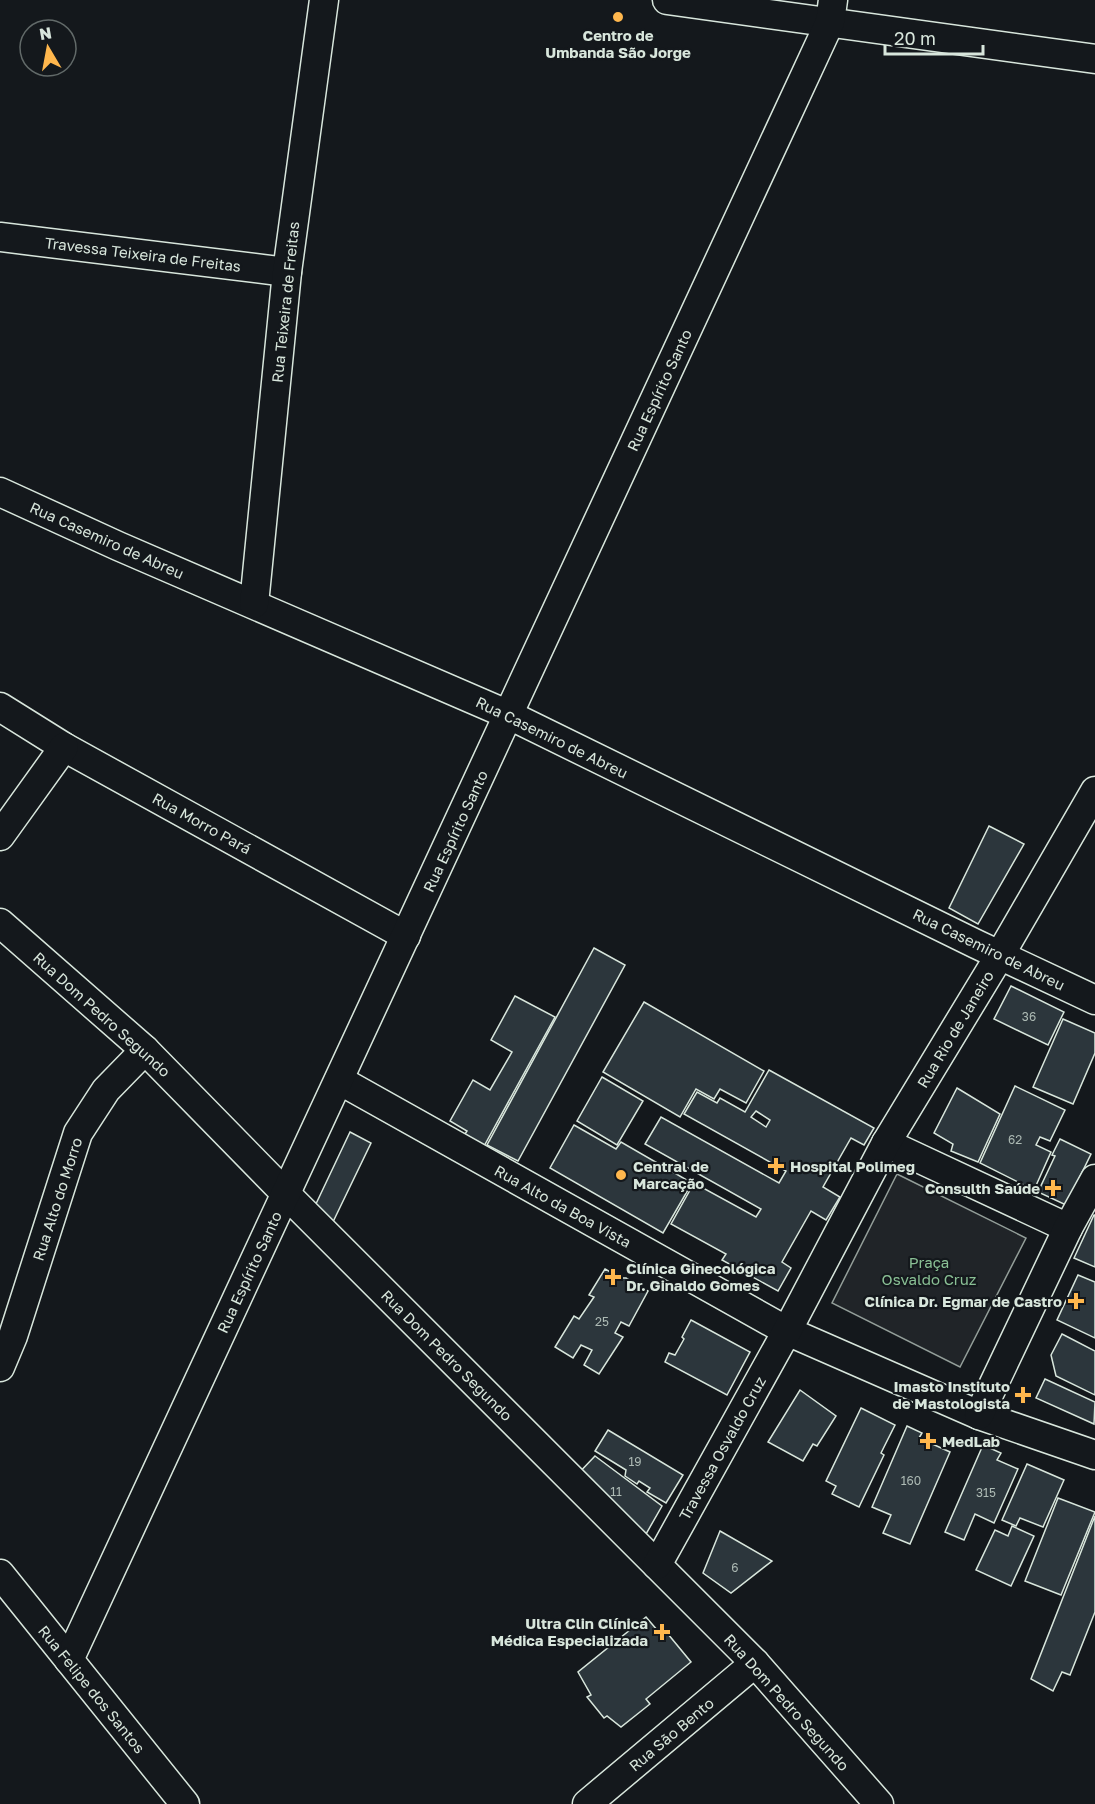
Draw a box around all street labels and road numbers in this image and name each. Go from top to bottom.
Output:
street label: Rua Teixeira de Freitas [268,221,302,383]
street label: Travessa Teixeira de Freitas [44,233,242,275]
street label: Rua Espírito Santo [623,326,695,454]
street label: Rua Casemiro de Abreu [27,498,187,582]
street label: Rua Casemiro de Abreu [473,692,631,782]
street label: Rua Espírito Santo [419,767,491,895]
street label: Rua Morro Pará [150,789,254,857]
street label: Rua Casemiro de Abreu [910,904,1068,994]
street label: Rua Dom Pedro Segundo [30,948,174,1080]
street label: Rua Rio de Janeiro [913,967,997,1091]
street label: Rua Alto do Morro [29,1135,85,1263]
street label: Rua Alto da Boa Vista [492,1161,634,1251]
street label: Rua Espírito Santo [213,1208,285,1336]
street label: Rua Dom Pedro Segundo [378,1286,516,1424]
street label: Travessa Osvaldo Cruz [675,1373,769,1523]
street label: Rua Felipe dos Santos [35,1621,149,1757]
street label: Rua Dom Pedro Segundo [721,1630,853,1774]
street label: Rua São Bento [625,1693,717,1775]

